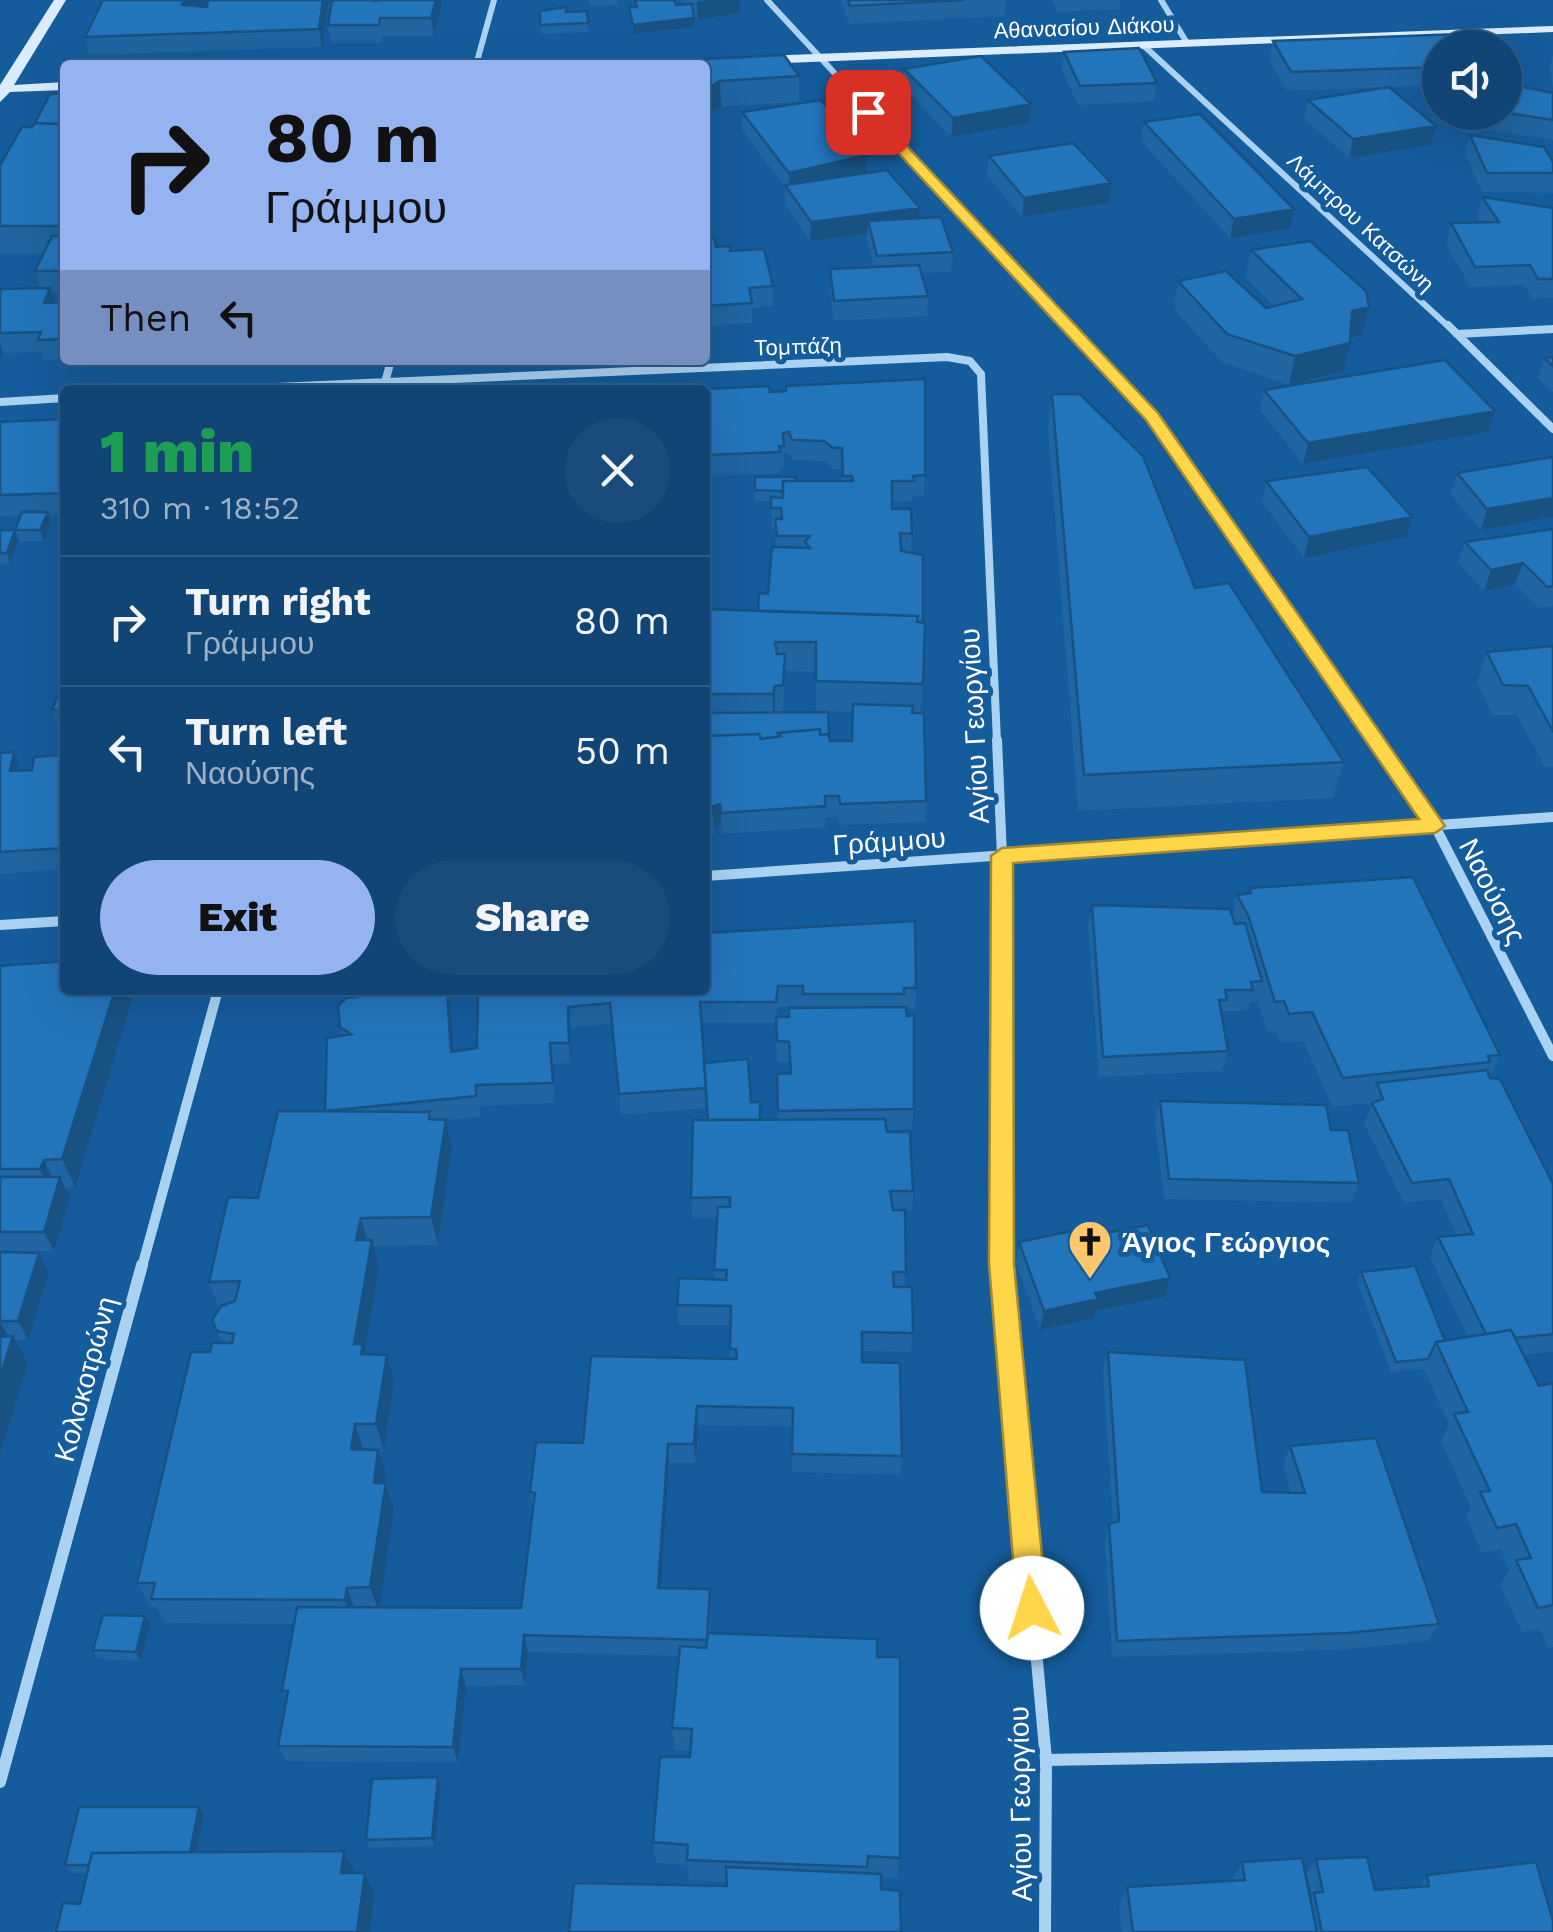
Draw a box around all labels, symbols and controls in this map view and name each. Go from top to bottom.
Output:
street label: Αθανασίου Διάκου [993,12,1175,43]
map controls [1422,30,1522,130]
button: sound [1422,30,1522,130]
pin [826,70,911,155]
icon: arrive [841,85,896,140]
text: 80 m [265,97,440,179]
icon: right [100,100,230,230]
street label: Λάμπρου Κατσώνη [1282,148,1439,297]
text: Γράμμου [265,181,447,234]
icon: left [211,290,266,345]
text: Then [100,296,191,340]
street label: Τομπάζη [754,332,842,361]
text: 1 min [100,416,254,487]
button: close [565,418,670,523]
text: 310 m · 18:52 [100,489,300,527]
text: Turn right [185,580,371,624]
icon: right [100,594,155,649]
text: 80 m [574,599,670,643]
text: Γράμμου [185,624,314,662]
street label: Αγίου Γεωργίου [953,627,996,825]
text: Turn left [185,710,347,754]
icon: left [100,724,155,779]
text: 50 m [575,729,670,773]
text: Ναούσης [185,754,315,792]
street label: Γράμμου [831,821,947,862]
street label: Ναούσης [1452,833,1533,949]
button: Exit [100,860,375,975]
button: Share [395,860,670,975]
church icon: Άγιος Γεώργιος [1067,1219,1113,1280]
place label: Άγιος Γεώργιος [1122,1226,1330,1259]
street label: Κολοκοτρώνη [48,1293,123,1465]
position arrow [980,1556,1084,1660]
street label: Αγίου Γεωργίου [1002,1706,1039,1902]

